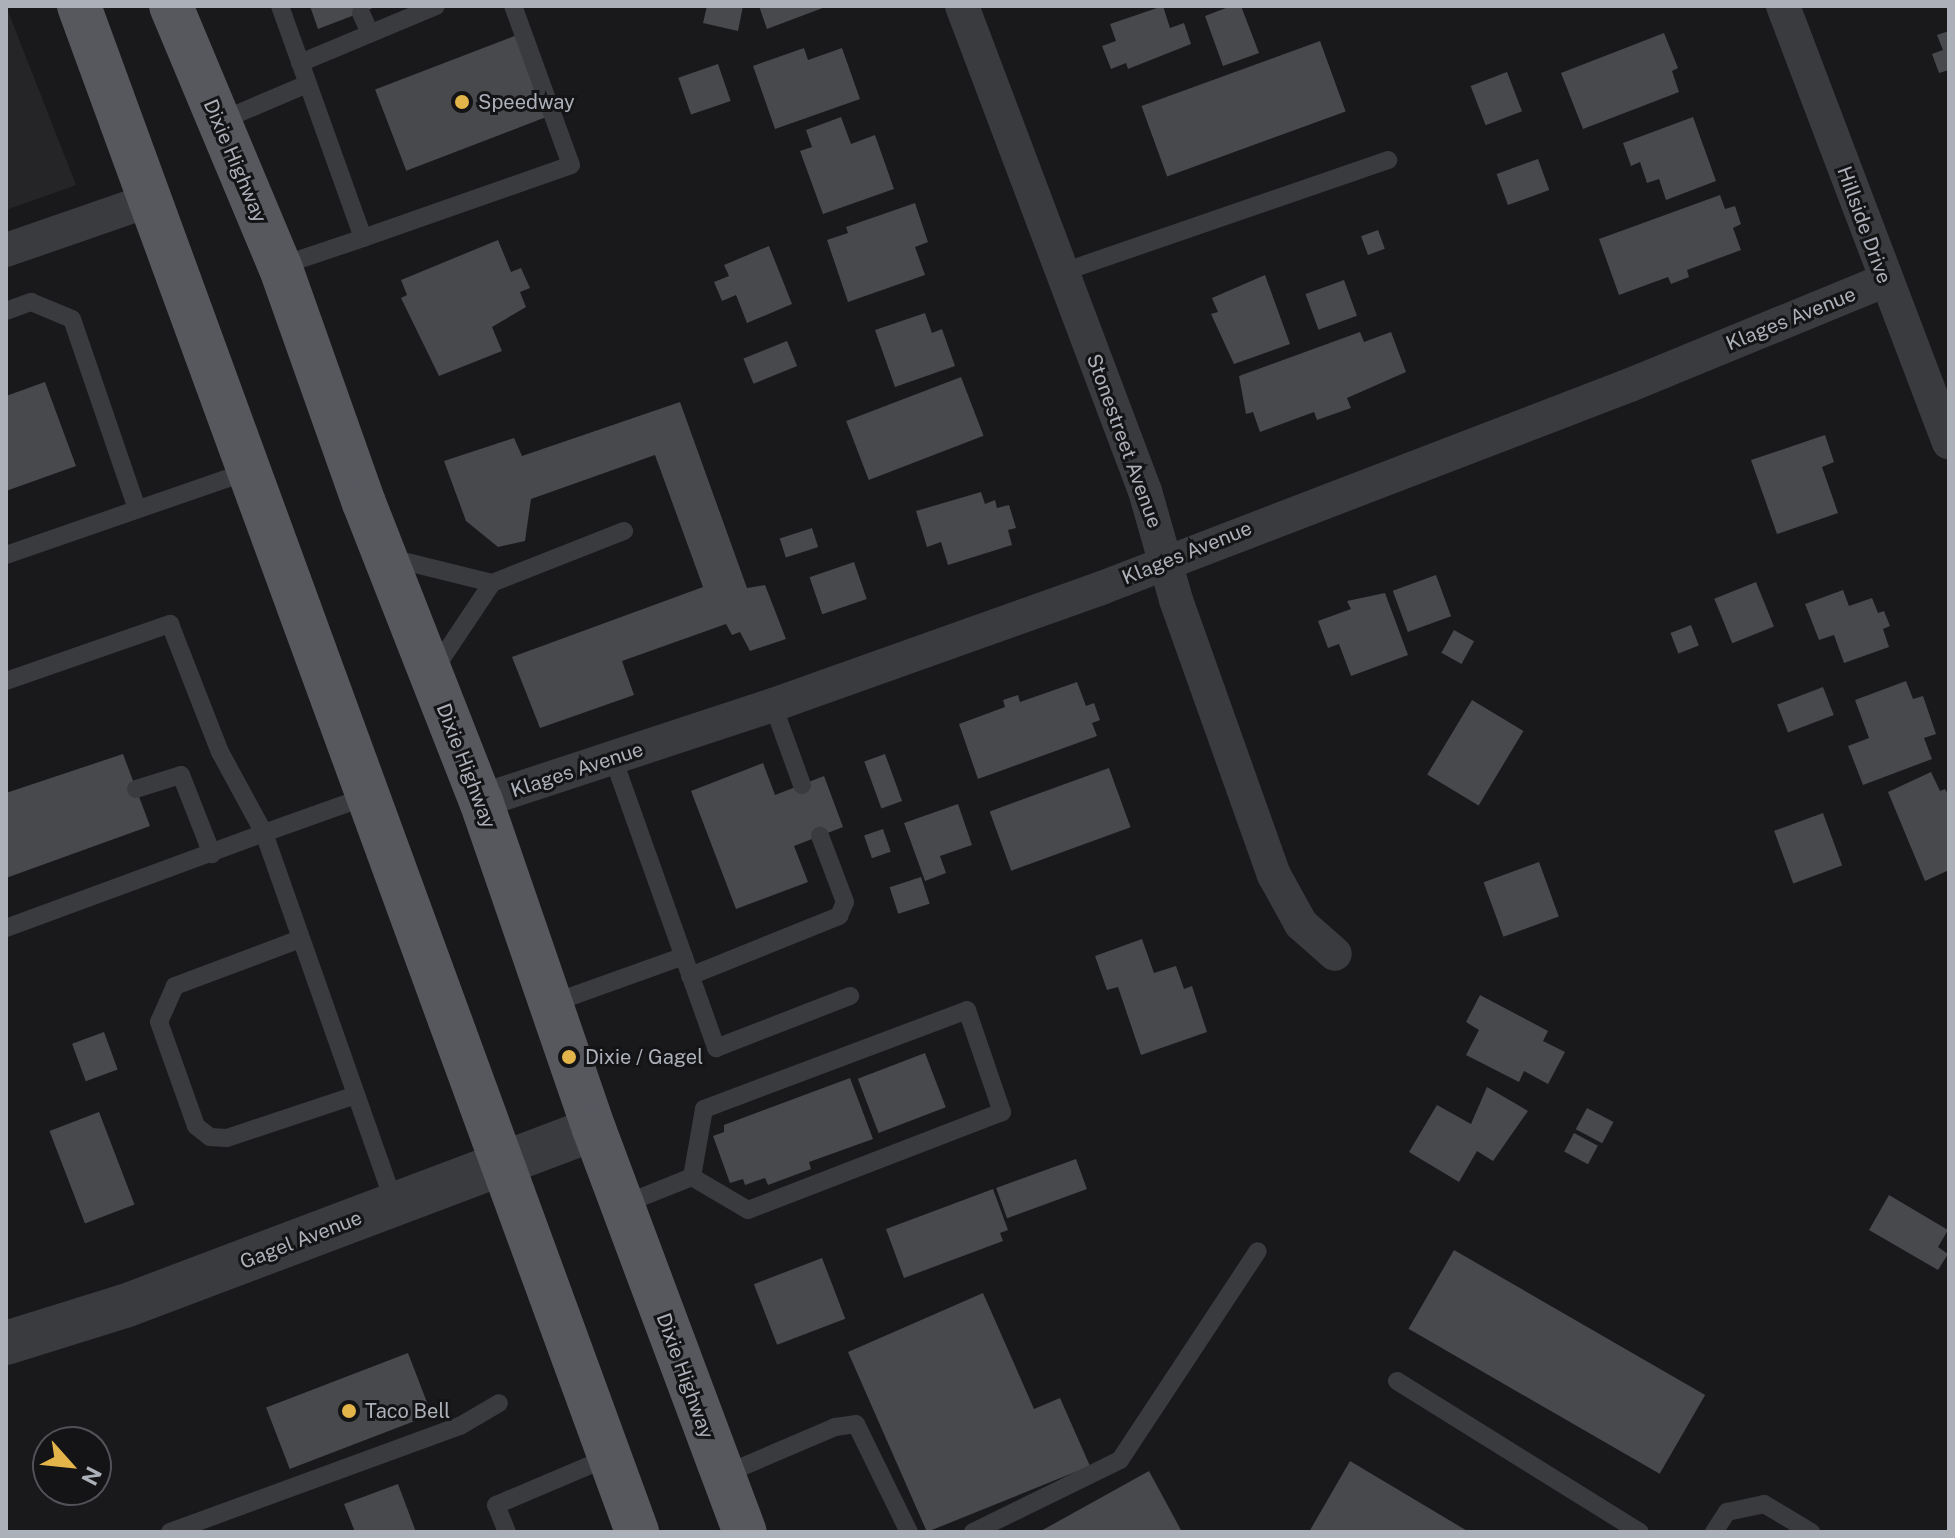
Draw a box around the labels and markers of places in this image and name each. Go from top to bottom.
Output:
place label: Speedway [478,90,575,114]
marker: Speedway [453,93,471,111]
place label: Dixie / Gagel [585,1045,703,1069]
marker: Dixie / Gagel [560,1048,578,1066]
place label: Taco Bell [365,1399,450,1423]
marker: Taco Bell [340,1402,358,1420]

